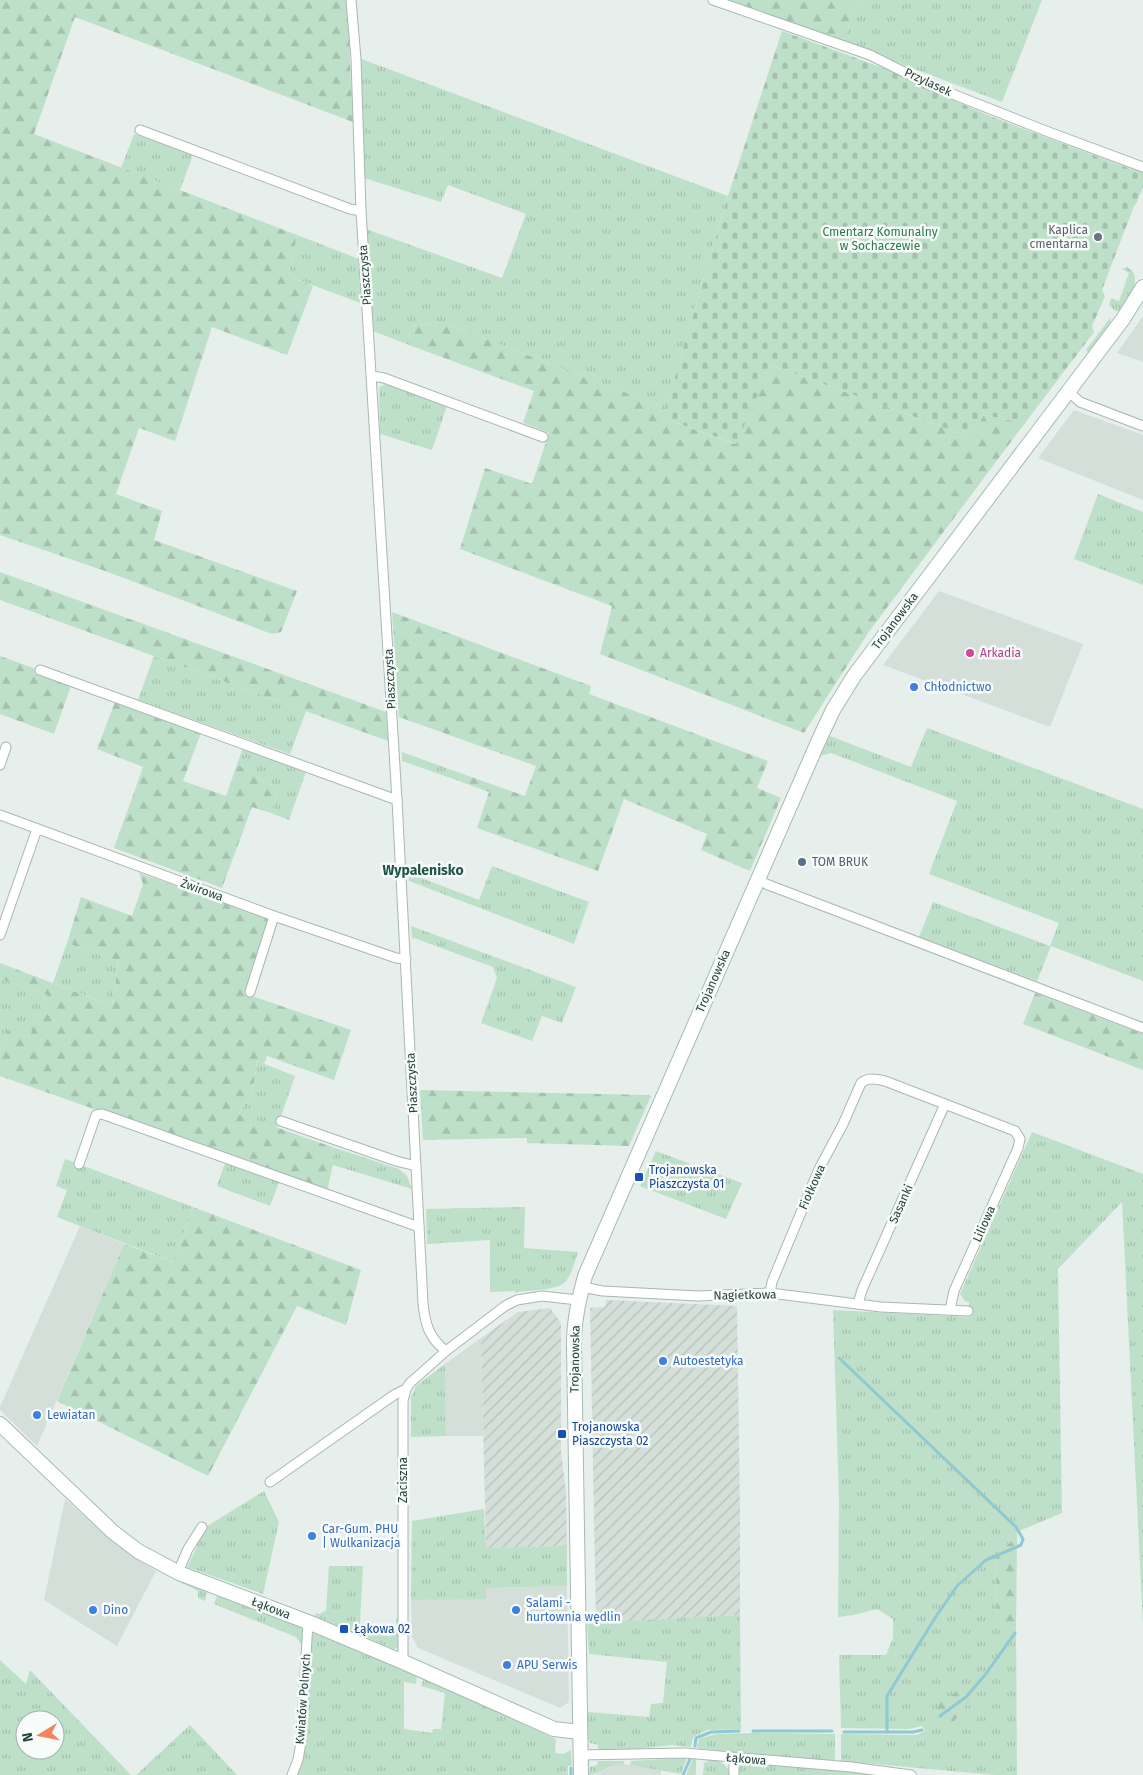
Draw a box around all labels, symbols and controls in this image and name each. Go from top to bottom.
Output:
street label: Przylasek [902,65,955,99]
place label: Kaplica cmentarna [1029,223,1088,251]
park label: Cmentarz Komunalny w Sochaczewie [822,225,938,253]
marker: Kaplica cmentarna [1092,231,1104,243]
street label: Piaszczysta [356,244,374,306]
street label: Trojanowska [869,590,921,652]
place label: Arkadia [980,646,1021,660]
marker: Arkadia [964,647,976,659]
street label: Piaszczysta [381,648,399,710]
place label: Chłodnictwo [924,680,992,694]
marker: Chłodnictwo [908,681,920,693]
place label: TOM BRUK [812,855,869,869]
marker: TOM BRUK [796,856,808,868]
district label: Wypalenisko [382,862,464,879]
street label: Żwirowa [179,875,226,904]
street label: Trojanowska [693,947,733,1015]
street label: Piaszczysta [403,1052,421,1114]
street label: Fiołkowa [796,1162,828,1212]
place label: Trojanowska Piaszczysta 01 [649,1163,724,1191]
marker: Trojanowska Piaszczysta 01 [633,1171,645,1183]
street label: Sasanki [886,1182,916,1226]
street label: Liliowa [970,1204,998,1244]
street label: Nagietkowa [713,1287,777,1303]
street label: Trojanowska [567,1325,583,1393]
place label: Autoestetyka [673,1354,744,1368]
marker: Autoestetyka [657,1355,669,1367]
place label: Lewiatan [47,1408,96,1422]
marker: Lewiatan [31,1409,43,1421]
place label: Trojanowska Piaszczysta 02 [572,1420,648,1448]
marker: Trojanowska Piaszczysta 02 [556,1428,568,1440]
street label: Zaciszna [396,1457,410,1503]
place label: Car-Gum. PHU | Wulkanizacja [322,1522,400,1550]
marker: Car-Gum. PHU | Wulkanizacja [306,1530,318,1542]
street label: Łąkowa [250,1594,292,1622]
place label: Salami - hurtownia wędlin [526,1596,621,1624]
place label: Dino [103,1603,128,1617]
marker: Dino [87,1604,99,1616]
marker: Salami - hurtownia wędlin [510,1604,522,1616]
place label: Łąkowa 02 [354,1622,410,1636]
marker: Łąkowa 02 [338,1623,350,1635]
street label: Kwiatów Polnych [293,1653,313,1745]
place label: APU Serwis [517,1658,578,1672]
marker: APU Serwis [501,1659,513,1671]
north arrow [15,1710,65,1760]
text: N [19,1731,37,1743]
street label: Łąkowa [725,1750,767,1768]

